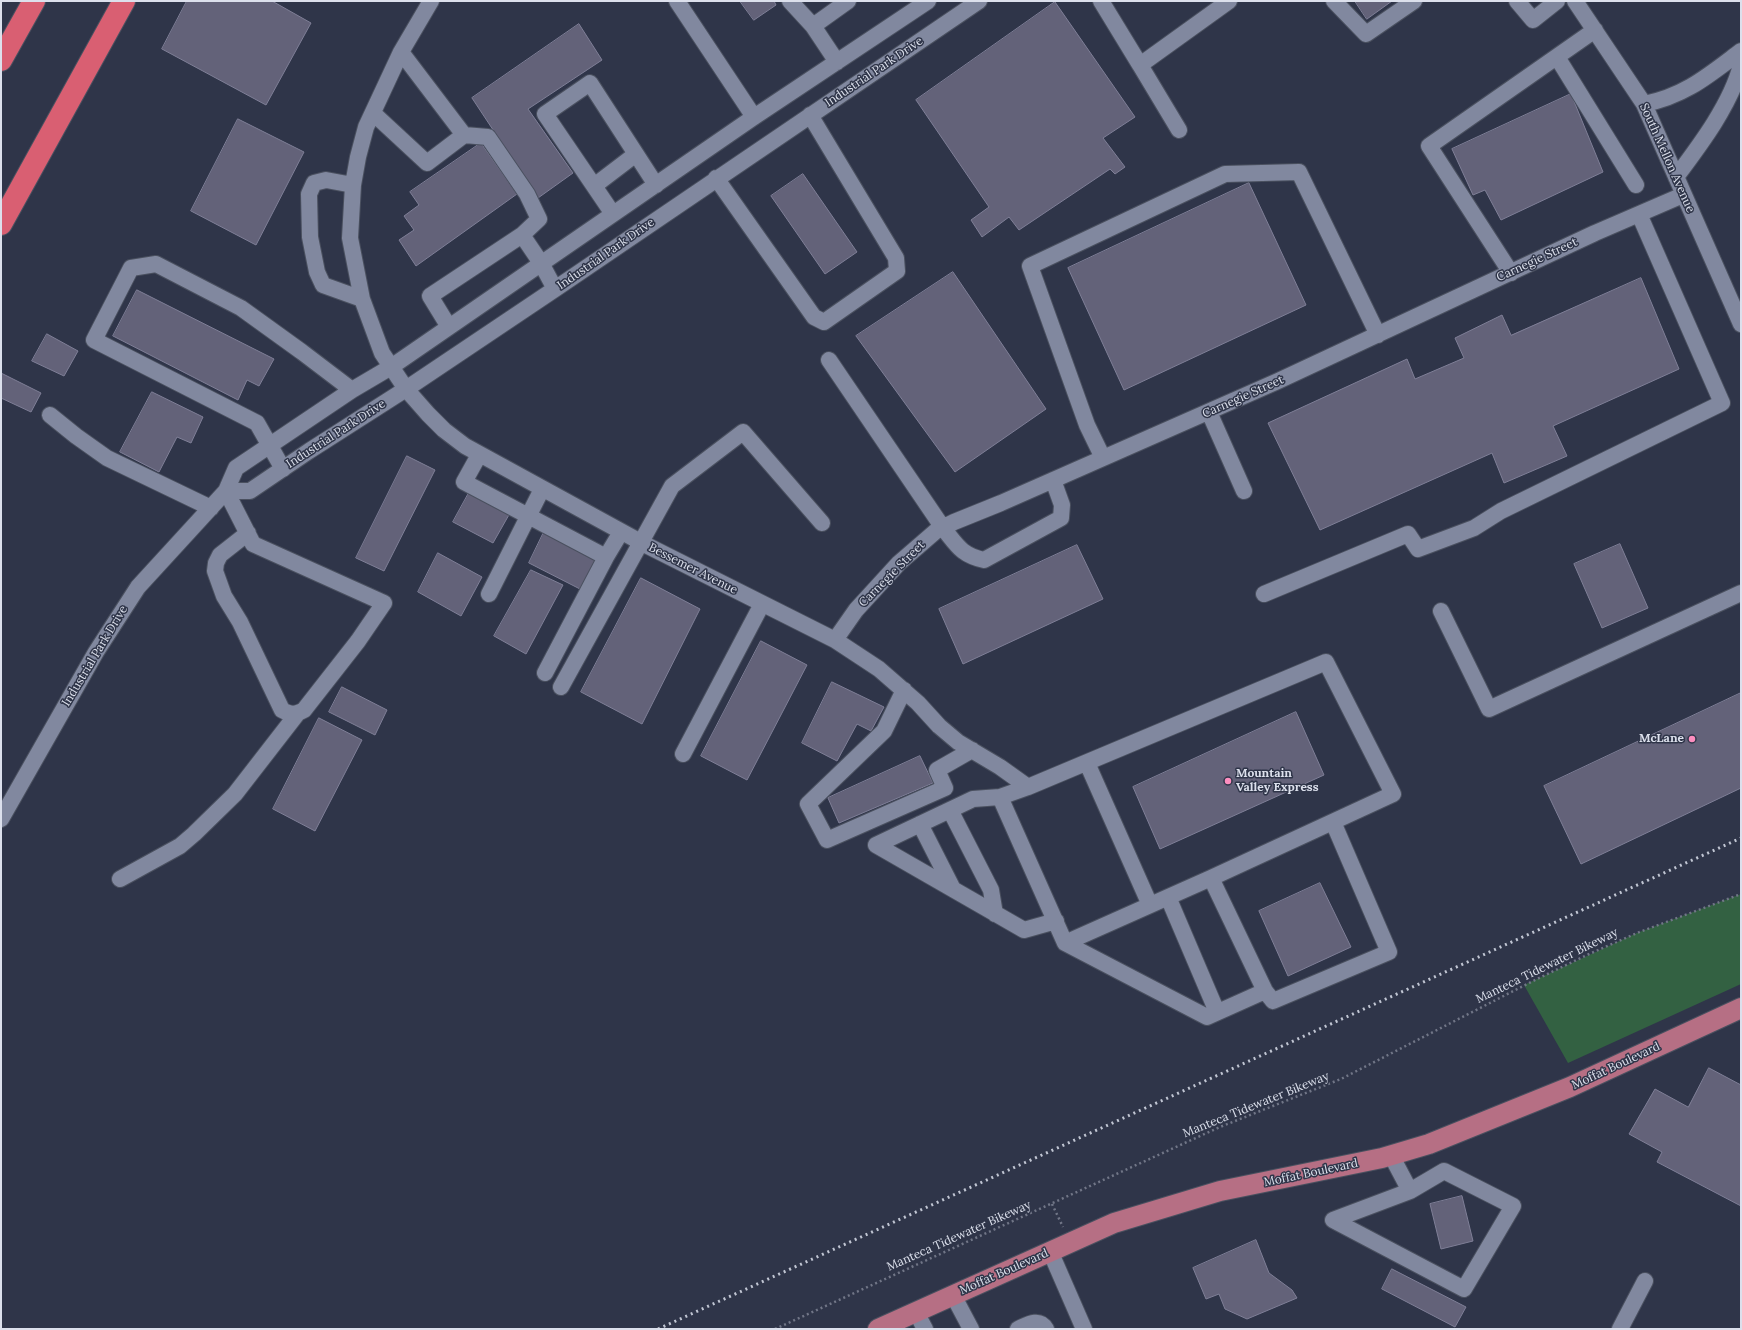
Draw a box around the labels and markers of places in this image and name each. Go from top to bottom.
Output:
place label: McLane [1639,732,1684,746]
marker: McLane [1687,734,1697,744]
place label: Mountain Valley Express [1236,767,1319,795]
marker: Mountain Valley Express [1223,776,1233,786]

